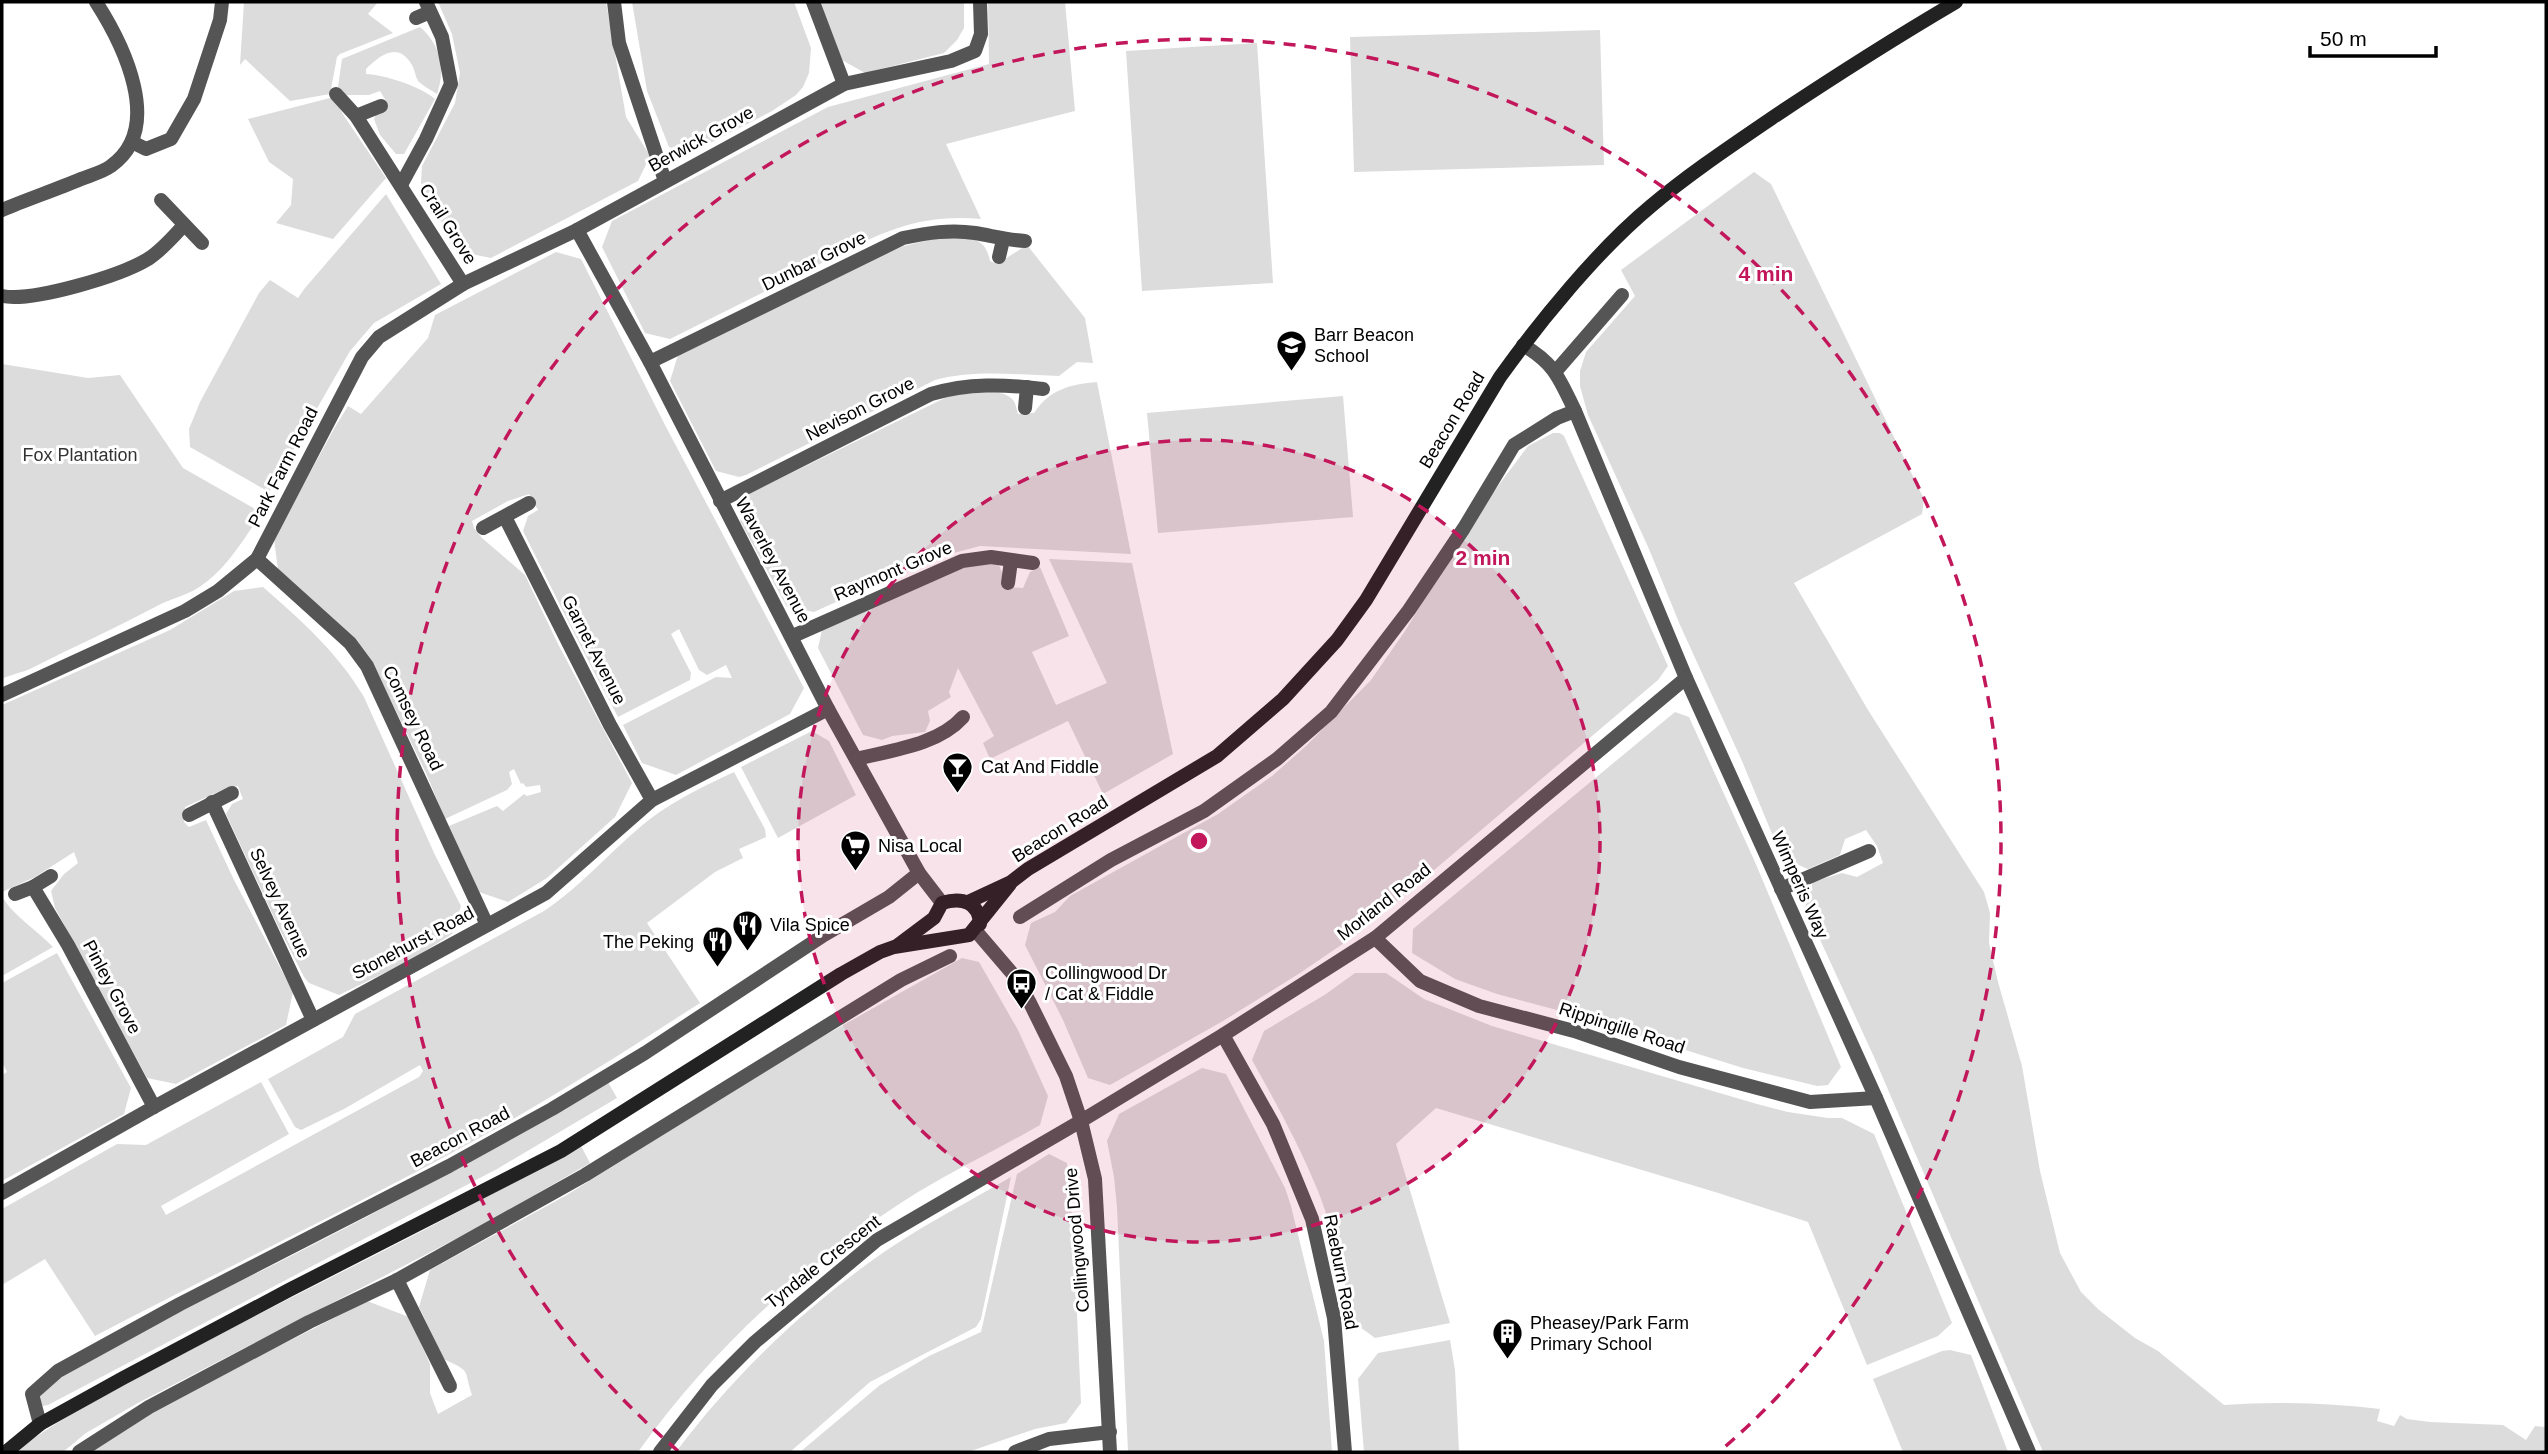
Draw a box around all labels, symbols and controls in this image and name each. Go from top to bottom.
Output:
scale bar [2310,14,2436,58]
text: 50 m [2320,27,2367,50]
street label: Berwick Grove [645,102,757,176]
street label: Crail Grove [415,180,481,268]
street label: Dunbar Grove [759,227,869,295]
text: 4 min [1739,262,1793,285]
place label: Barr Beacon School [1314,325,1414,366]
school or university icon: Barr Beacon School [1274,328,1308,372]
street label: Beacon Road [1415,368,1489,472]
street label: Nevison Grove [802,373,918,445]
street label: Park Farm Road [244,404,322,530]
park label: Fox Plantation [22,445,138,465]
street label: Waverley Avenue [732,494,814,626]
street label: Raymont Grove [831,537,955,605]
text: 2 min [1456,546,1510,569]
street label: Garnet Avenue [558,592,630,708]
street label: Comsey Road [379,662,447,774]
bar icon: Cat And Fiddle [941,750,975,794]
place label: Cat And Fiddle [981,757,1099,777]
street label: Beacon Road [1008,792,1112,866]
street label: Wimperis Way [1767,828,1833,942]
supermarket icon: Nisa Local [838,829,872,873]
centre of rings [1187,829,1211,853]
place label: Nisa Local [878,836,962,856]
street label: Selvey Avenue [246,845,314,961]
street label: Morland Road [1333,859,1435,945]
street label: Stonehurst Road [349,902,477,984]
restaurant icon: Vila Spice [730,908,764,952]
place label: Vila Spice [770,915,850,935]
restaurant icon: The Peking [700,925,734,969]
place label: The Peking [603,932,694,952]
street label: Pinley Grove [79,937,145,1037]
place label: Collingwood Dr / Cat & Fiddle [1045,963,1167,1004]
bus stop icon: Collingwood Dr / Cat & Fiddle [1005,966,1039,1010]
street label: Rippingille Road [1557,998,1687,1058]
street label: Beacon Road [407,1103,513,1171]
street label: Collingwood Drive [1061,1167,1093,1313]
street label: Tyndale Crescent [762,1211,884,1313]
street label: Raeburn Road [1320,1213,1362,1331]
place label: Pheasey/Park Farm Primary School [1530,1313,1689,1354]
building icon: Pheasey/Park Farm Primary School [1490,1316,1524,1360]

